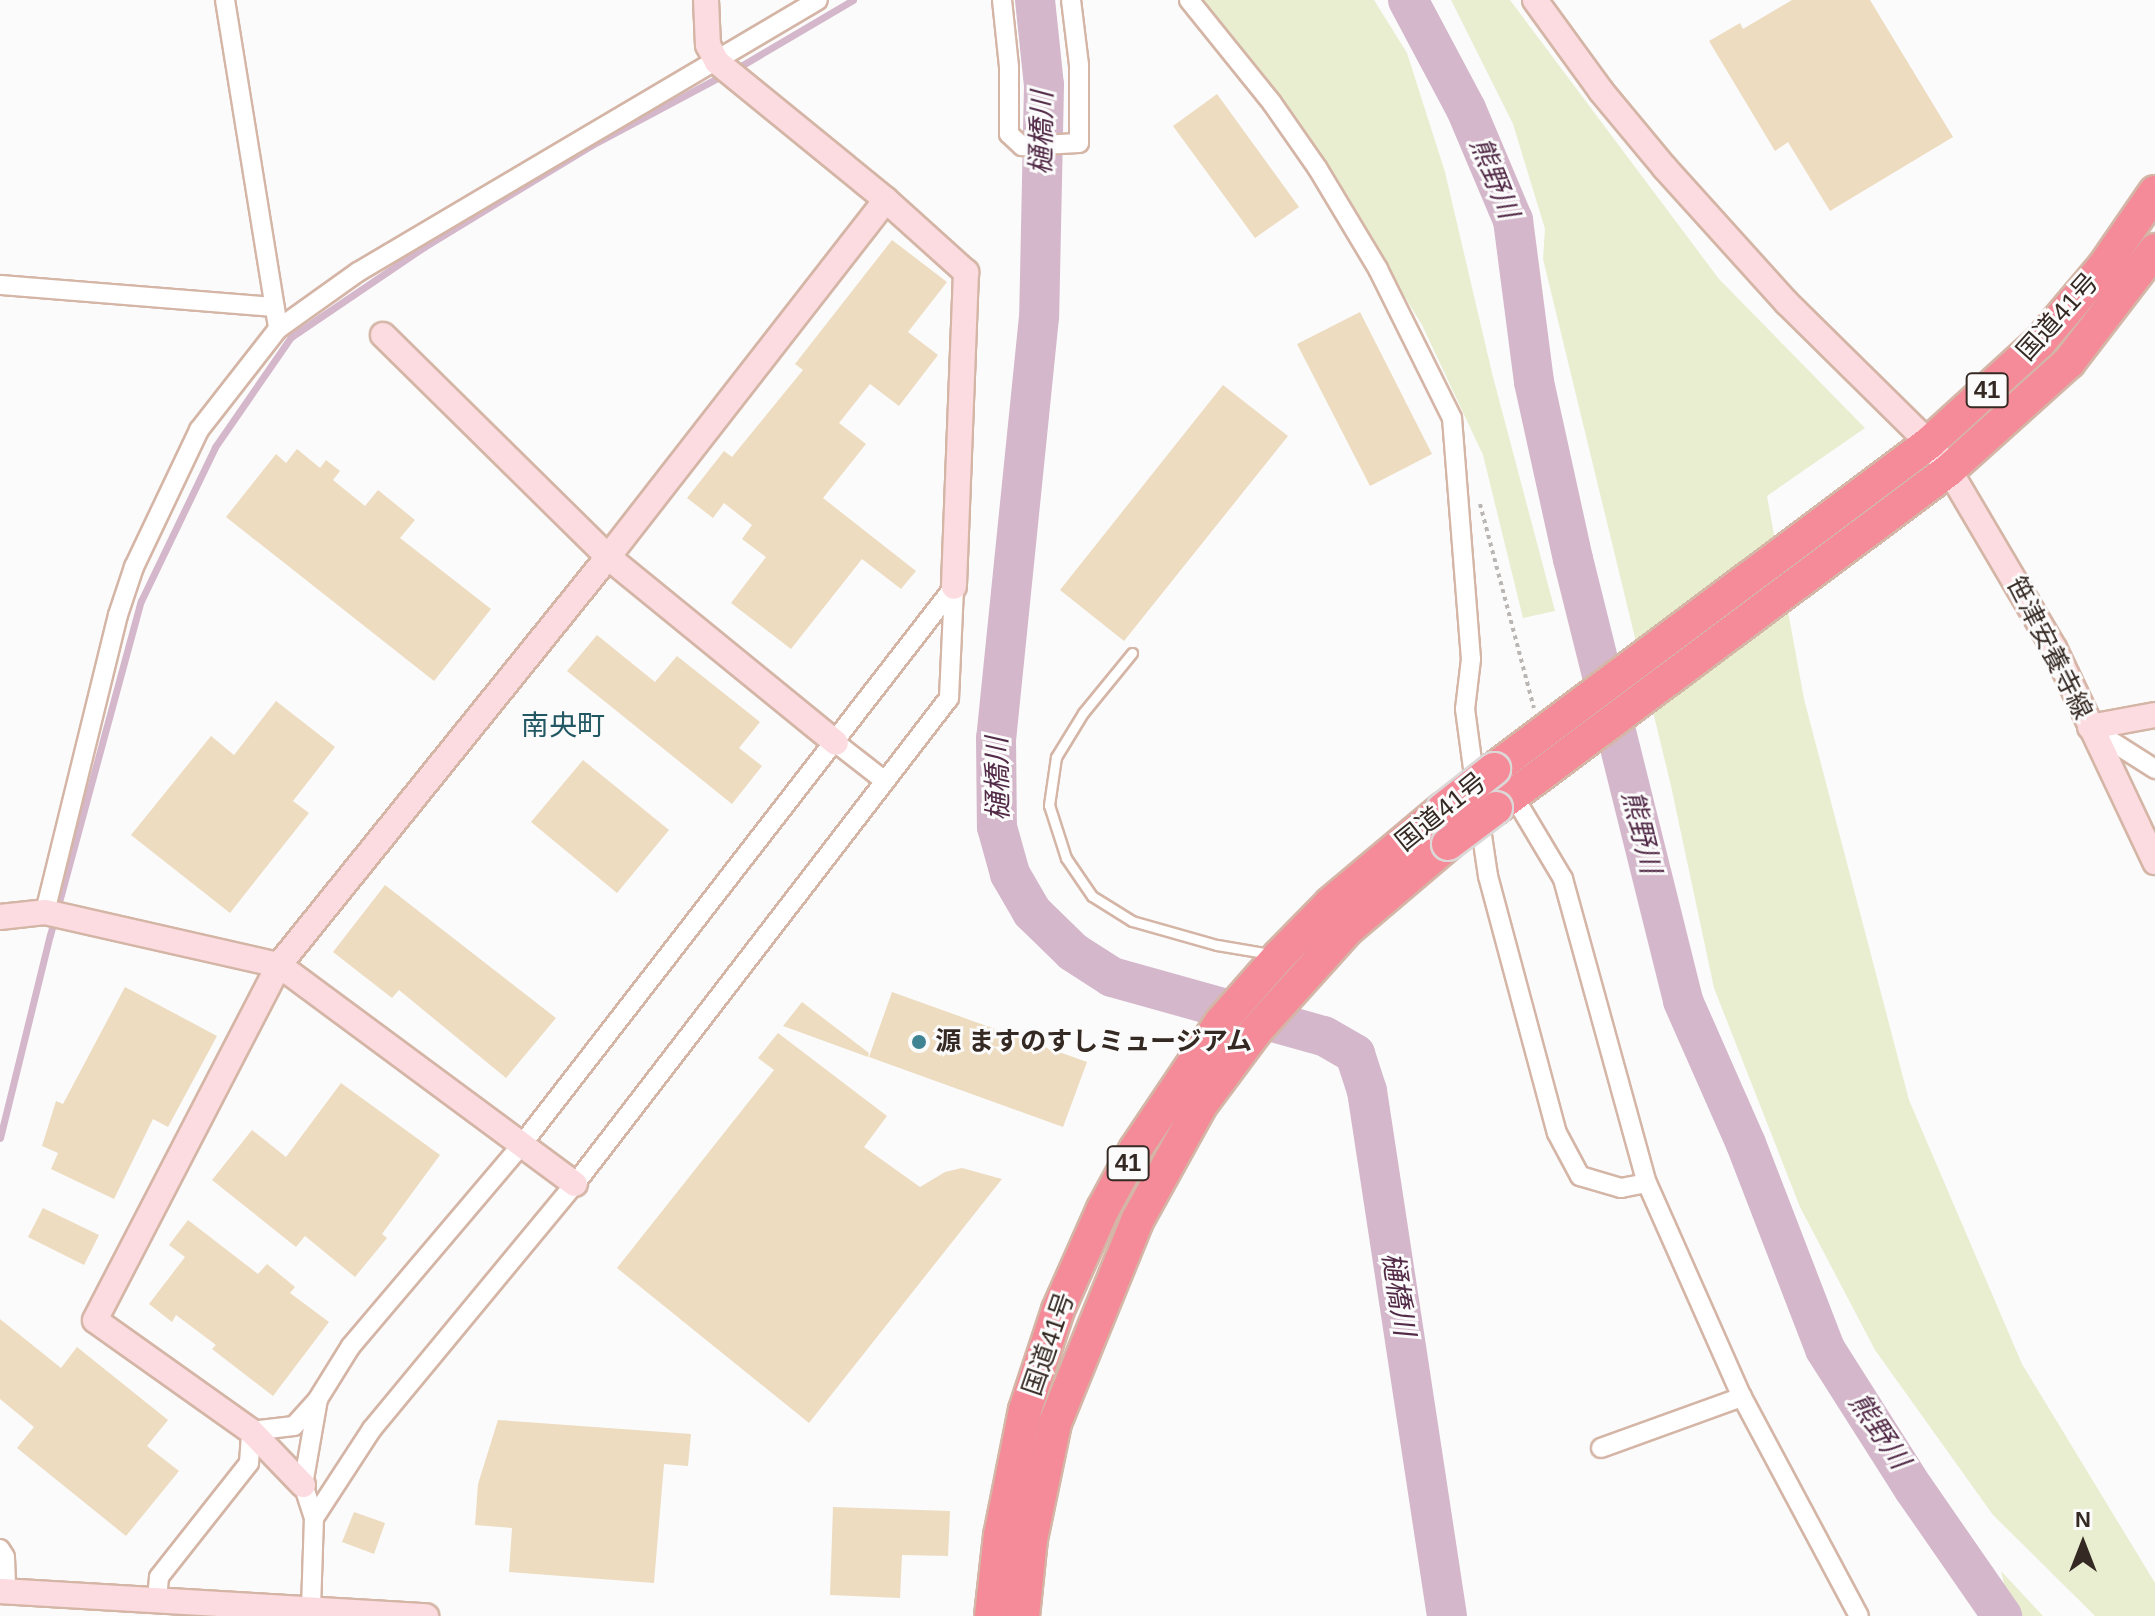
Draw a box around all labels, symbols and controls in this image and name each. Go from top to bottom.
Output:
water label: 樋橋川 [1024,91,1060,175]
water label: 熊野川 [1463,133,1525,223]
street label: 国道41号 [2011,267,2105,367]
road number: 41 [1965,370,2009,410]
street label: 笹津安養寺線 [2000,571,2098,725]
district label: 南央町 [521,709,605,743]
water label: 樋橋川 [980,737,1016,821]
street label: 国道41号 [1390,766,1492,858]
water label: 熊野川 [1615,787,1667,877]
place label: 源 ますのすしミュージアム [935,1026,1254,1058]
marker: 源 ますのすしミュージアム [910,1033,928,1051]
road number: 41 [1106,1143,1150,1183]
water label: 樋橋川 [1375,1250,1421,1338]
street label: 国道41号 [1017,1288,1081,1400]
water label: 熊野川 [1842,1387,1916,1475]
north arrow [2043,1504,2123,1584]
text: N [2075,1507,2091,1532]

